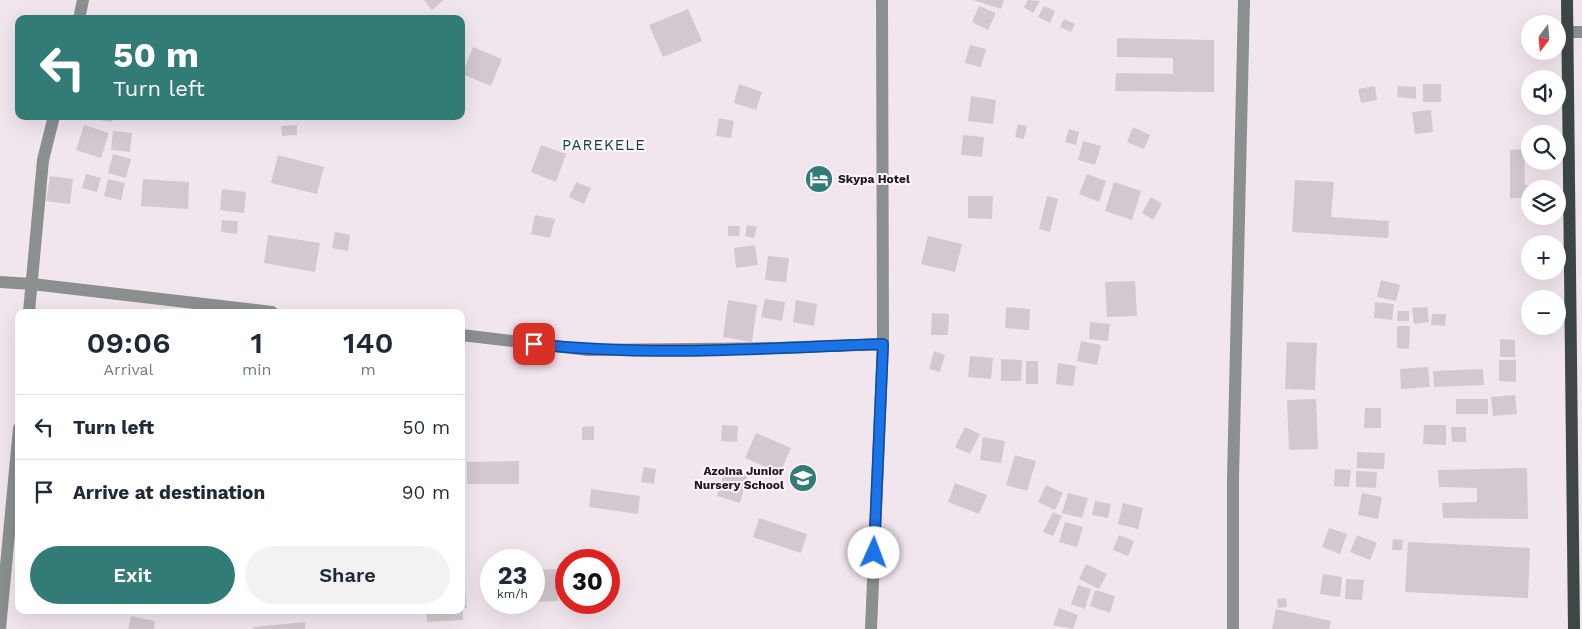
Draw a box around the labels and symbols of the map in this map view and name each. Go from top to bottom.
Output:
north arrow [1521,15,1566,60]
district label: PAREKELE [562,136,646,154]
hotel icon: Skypa Hotel [804,164,834,194]
place label: Skypa Hotel [838,172,910,186]
pin [513,323,555,365]
school or university icon: Azoina Junior Nursery School [788,463,818,493]
place label: Azoina Junior Nursery School [694,464,785,492]
position arrow [847,526,899,578]
speed limit sign: 30 [555,549,620,614]

